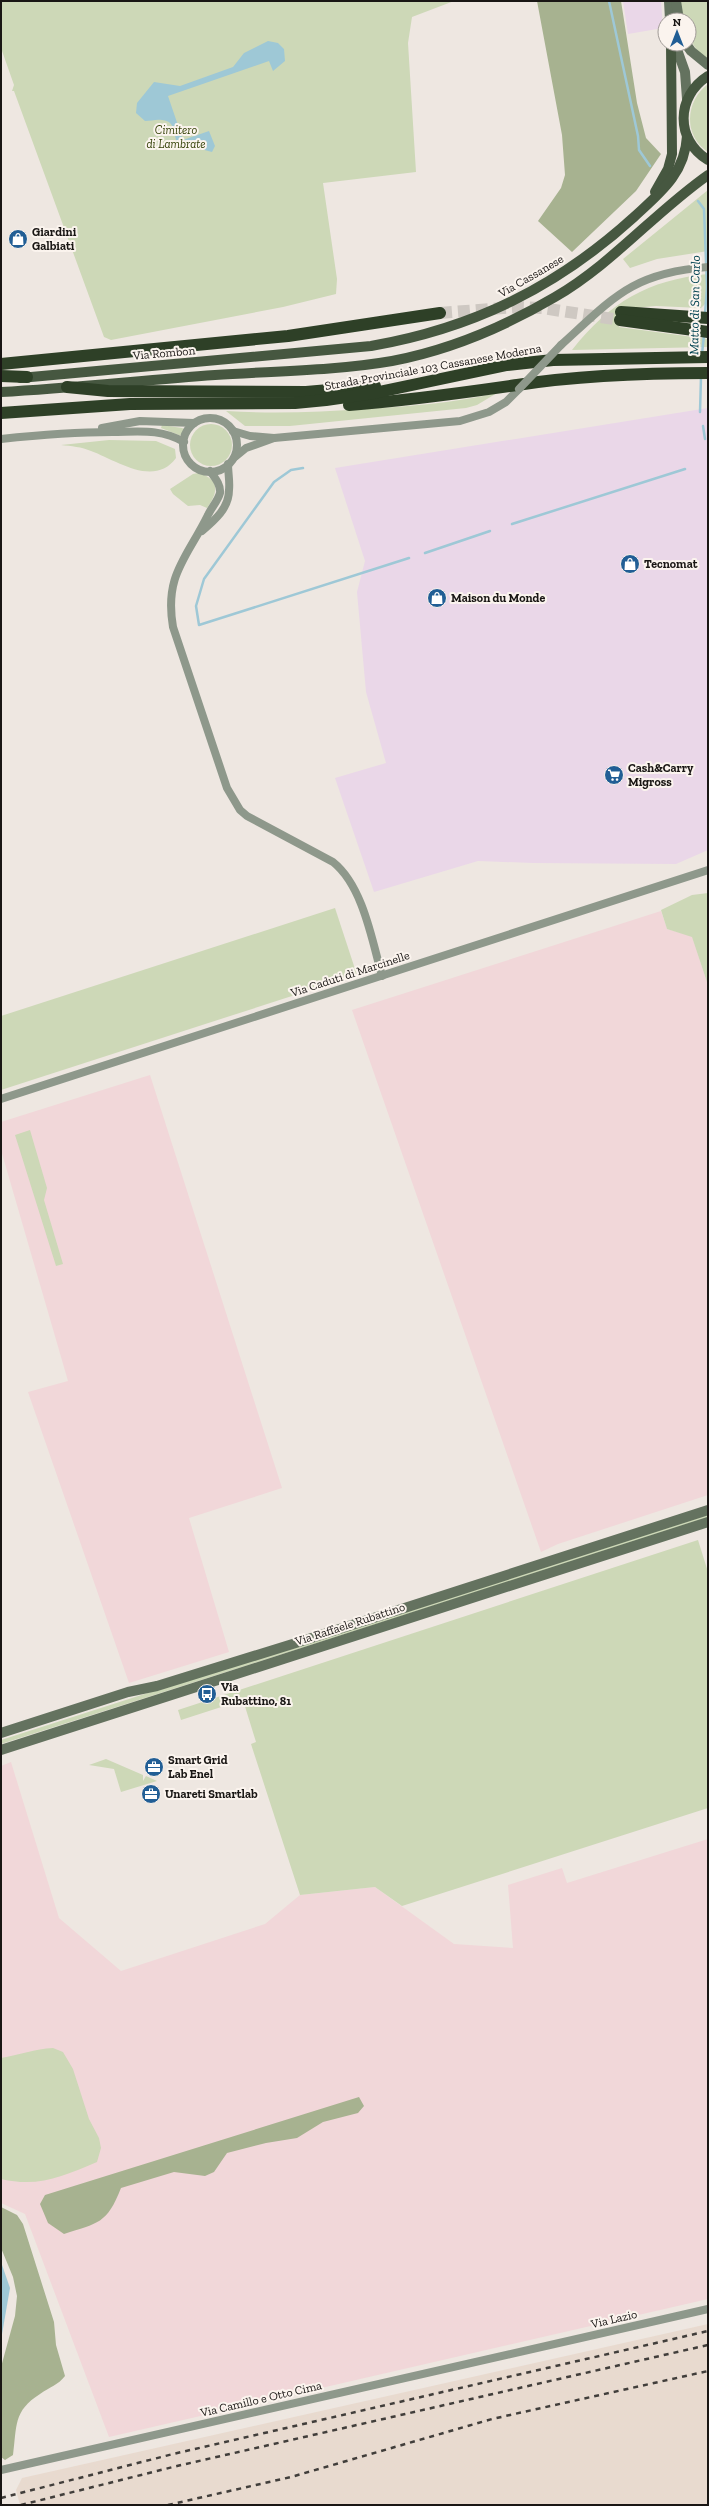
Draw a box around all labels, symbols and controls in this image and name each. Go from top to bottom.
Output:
north arrow [657,12,697,52]
text: N [673,16,682,29]
park label: Cimitero di Lambrate [146,123,206,151]
place label: Giardini Galbiati [32,225,77,253]
shop icon: Giardini Galbiati [7,228,29,250]
street label: Via Cassanese [495,252,566,301]
water label: Matto di San Carlo [686,255,703,355]
street label: Strada Provinciale 103 Cassanese Moderna [324,341,543,393]
street label: Via Rombon [131,343,196,363]
shop icon: Tecnomat [619,553,641,575]
place label: Tecnomat [644,557,698,571]
shop icon: Maison du Monde [426,587,448,609]
place label: Maison du Monde [451,591,545,605]
place label: Cash&Carry Migross [628,761,694,789]
supermarket icon: Cash&Carry Migross [603,764,625,786]
street label: Via Caduti di Marcinelle [288,948,412,1000]
street label: Via Raffaele Rubattino [292,1600,407,1649]
place label: Via Rubattino, 81 [221,1680,291,1708]
bus stop icon: Via Rubattino, 81 [196,1683,218,1705]
place label: Smart Grid Lab Enel [168,1753,228,1781]
office icon: Smart Grid Lab Enel [143,1756,165,1778]
office icon: Unareti Smartlab [140,1783,162,1805]
place label: Unareti Smartlab [165,1787,258,1801]
street label: Via Lazio [589,2307,638,2331]
street label: Via Camillo e Otto Cima [198,2378,323,2420]

